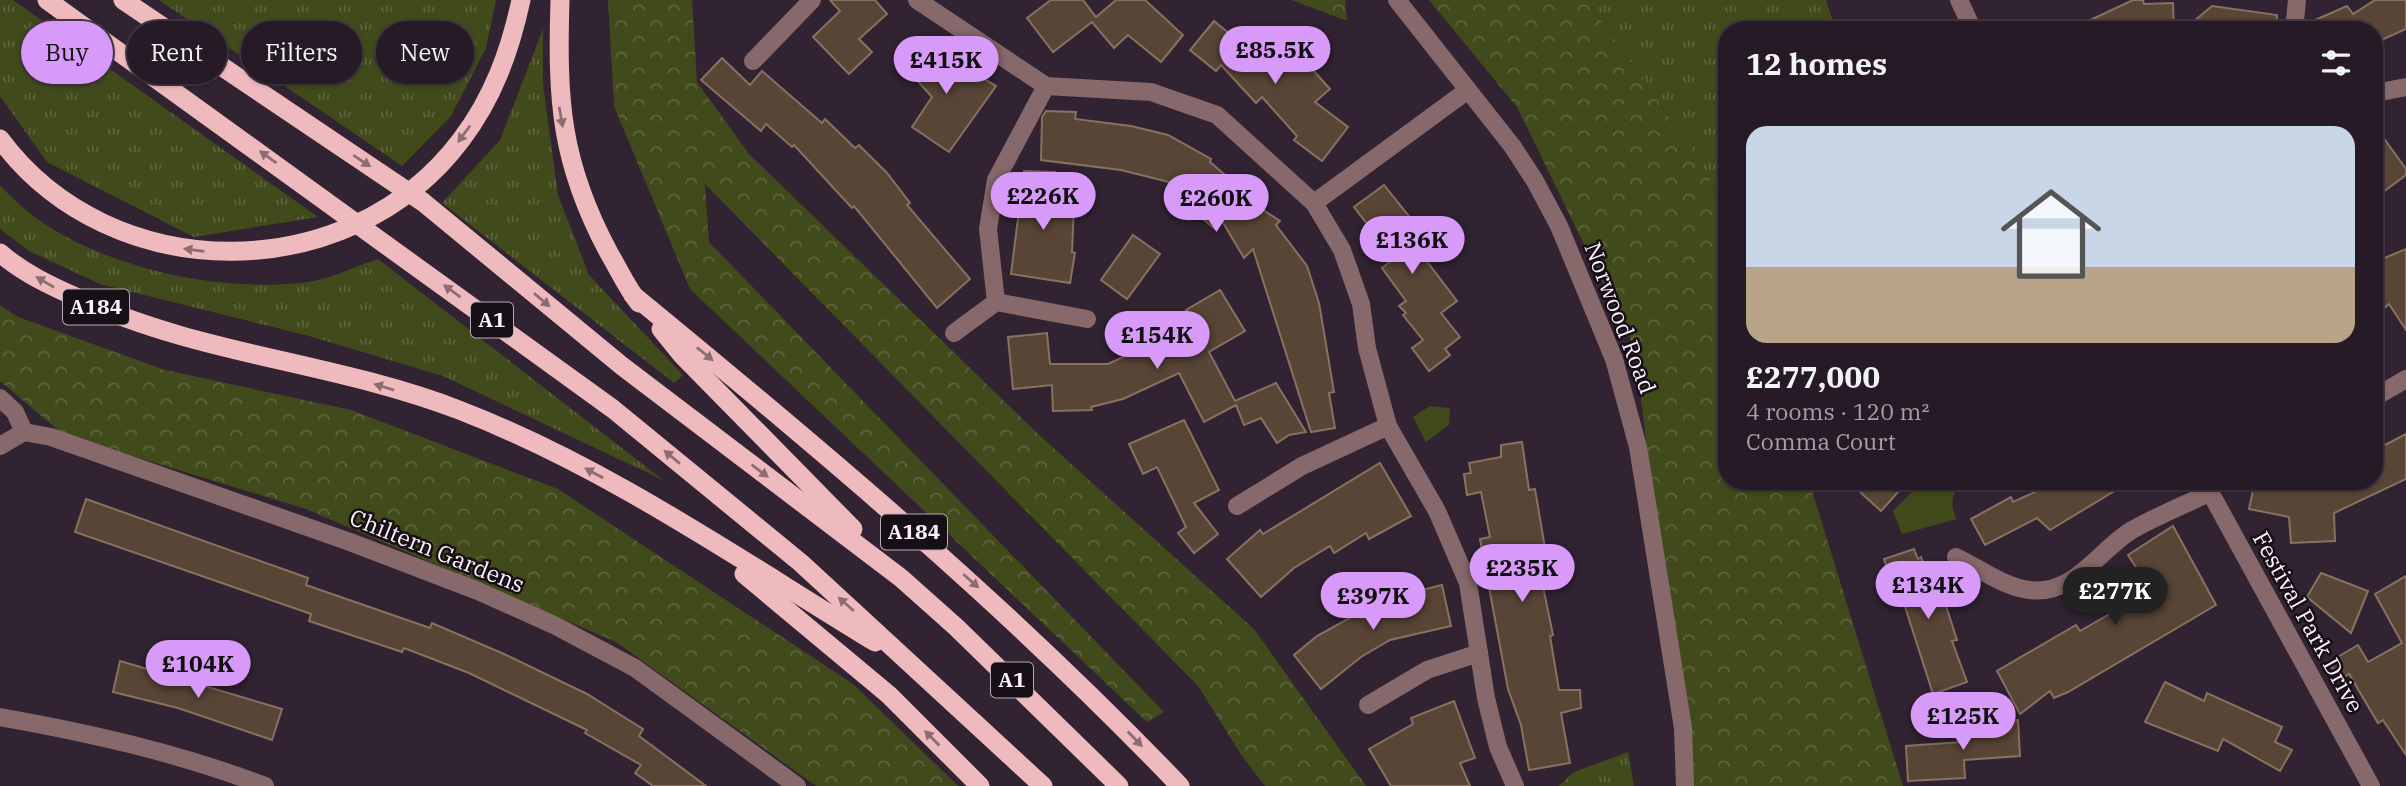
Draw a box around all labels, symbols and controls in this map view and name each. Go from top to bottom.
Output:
chip: Buy [21,21,113,84]
chip: Rent [127,21,227,84]
chip: Filters [241,21,362,84]
chip: New [376,21,474,84]
pin: £85.5K [1218,27,1332,86]
text: £85.5K [1235,34,1315,64]
pin: £415K [897,36,995,96]
text: £415K [910,44,982,74]
text: 12 homes [1746,44,1887,83]
icon: filters [2317,44,2355,82]
one-way arrow [556,106,567,128]
one-way arrow [458,125,472,143]
one-way arrow [259,150,277,164]
one-way arrow [353,154,372,167]
icon: home [1988,171,2114,297]
pin: £226K [994,173,1092,232]
pin: £260K [1167,174,1265,234]
text: £226K [1007,180,1079,210]
text: £260K [1180,182,1252,212]
pin: £136K [1363,216,1461,276]
text: £136K [1376,224,1448,254]
street label: Norwood Road [1578,238,1664,398]
one-way arrow [183,244,205,255]
one-way arrow [35,276,55,288]
one-way arrow [443,284,461,298]
road number: A184 [63,290,129,324]
one-way arrow [534,292,551,307]
road number: A1 [471,302,513,338]
pin: £154K [1108,312,1206,371]
text: £154K [1121,319,1193,349]
one-way arrow [696,346,713,361]
text: £277,000 [1746,357,1880,396]
one-way arrow [373,381,394,391]
text: 4 rooms · 120 m² [1746,396,1929,426]
text: Comma Court [1746,426,1896,456]
one-way arrow [664,450,681,465]
one-way arrow [750,463,768,478]
one-way arrow [584,467,604,479]
street label: Chiltern Gardens [346,501,529,599]
road number: A184 [881,514,947,550]
street label: Festival Park Drive [2247,526,2371,717]
pin: £235K [1473,544,1571,604]
text: £235K [1486,552,1558,582]
pin: £134K [1879,562,1977,621]
pin: £277K [2066,568,2164,627]
text: £134K [1892,569,1964,599]
pin: £397K [1324,572,1422,632]
one-way arrow [962,573,979,589]
text: £277K [2079,575,2151,605]
text: £397K [1337,580,1409,610]
one-way arrow [837,596,855,612]
pin: £104K [149,640,247,700]
text: £104K [162,648,234,678]
road number: A1 [991,662,1033,698]
pin: £125K [1914,692,2012,752]
text: £125K [1927,700,1999,730]
one-way arrow [923,729,940,746]
one-way arrow [1126,730,1142,747]

